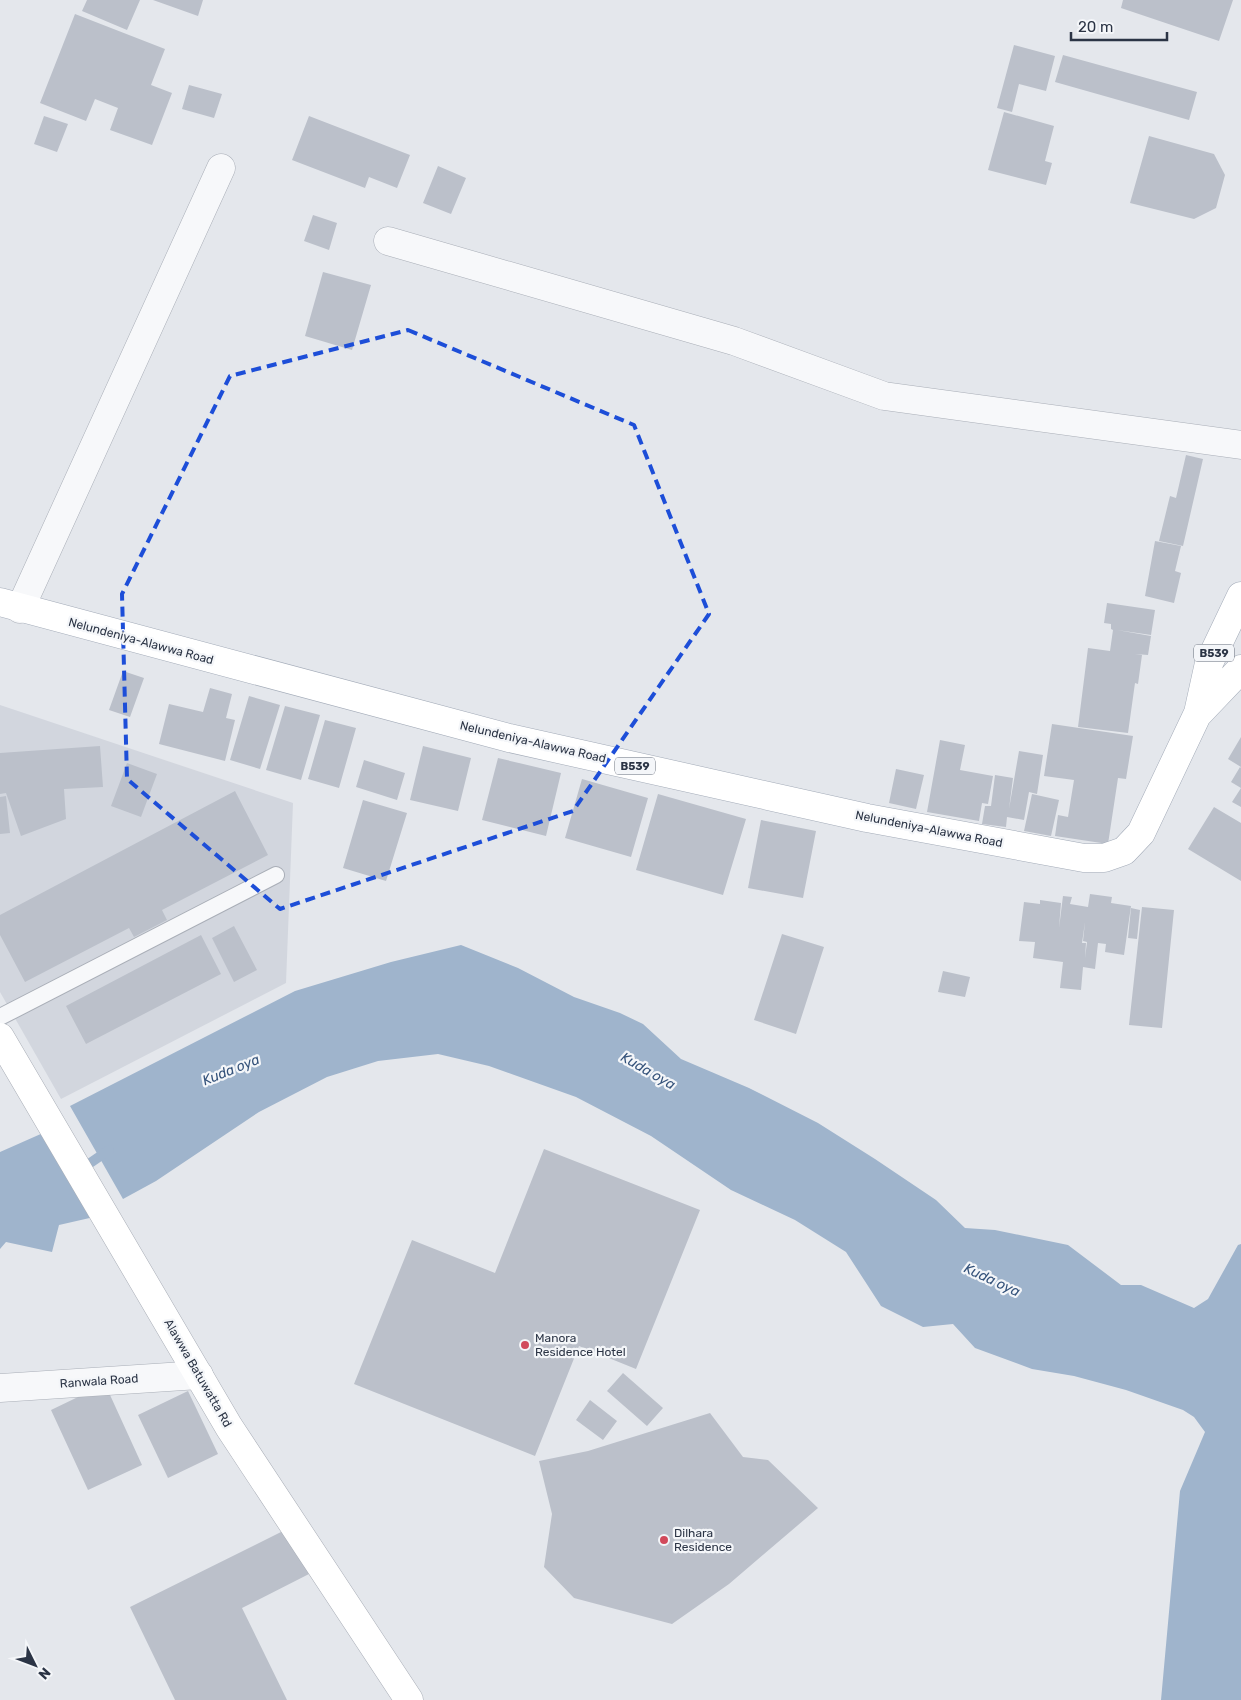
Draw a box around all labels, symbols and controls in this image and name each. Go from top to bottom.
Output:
scale bar [1071,10,1167,42]
text: 20 m [1078,18,1113,36]
street label: Nelundeniya-Alawwa Road [67,615,215,667]
road number: B539 [1194,644,1234,661]
street label: Nelundeniya-Alawwa Road [458,718,608,766]
road number: B539 [615,758,655,774]
street label: Nelundeniya-Alawwa Road [854,808,1004,850]
water label: Kuda oya [618,1049,678,1093]
water label: Kuda oya [200,1051,262,1089]
water label: Kuda oya [961,1260,1023,1300]
street label: Alawwa Batuwatta Rd [161,1316,235,1430]
place label: Manora Residence Hotel [535,1331,626,1359]
marker: Manora Residence Hotel [519,1339,531,1351]
street label: Ranwala Road [59,1371,139,1391]
place label: Dilhara Residence [674,1526,732,1554]
marker: Dilhara Residence [658,1534,670,1546]
north arrow [10,1640,60,1690]
text: N [35,1664,54,1683]

